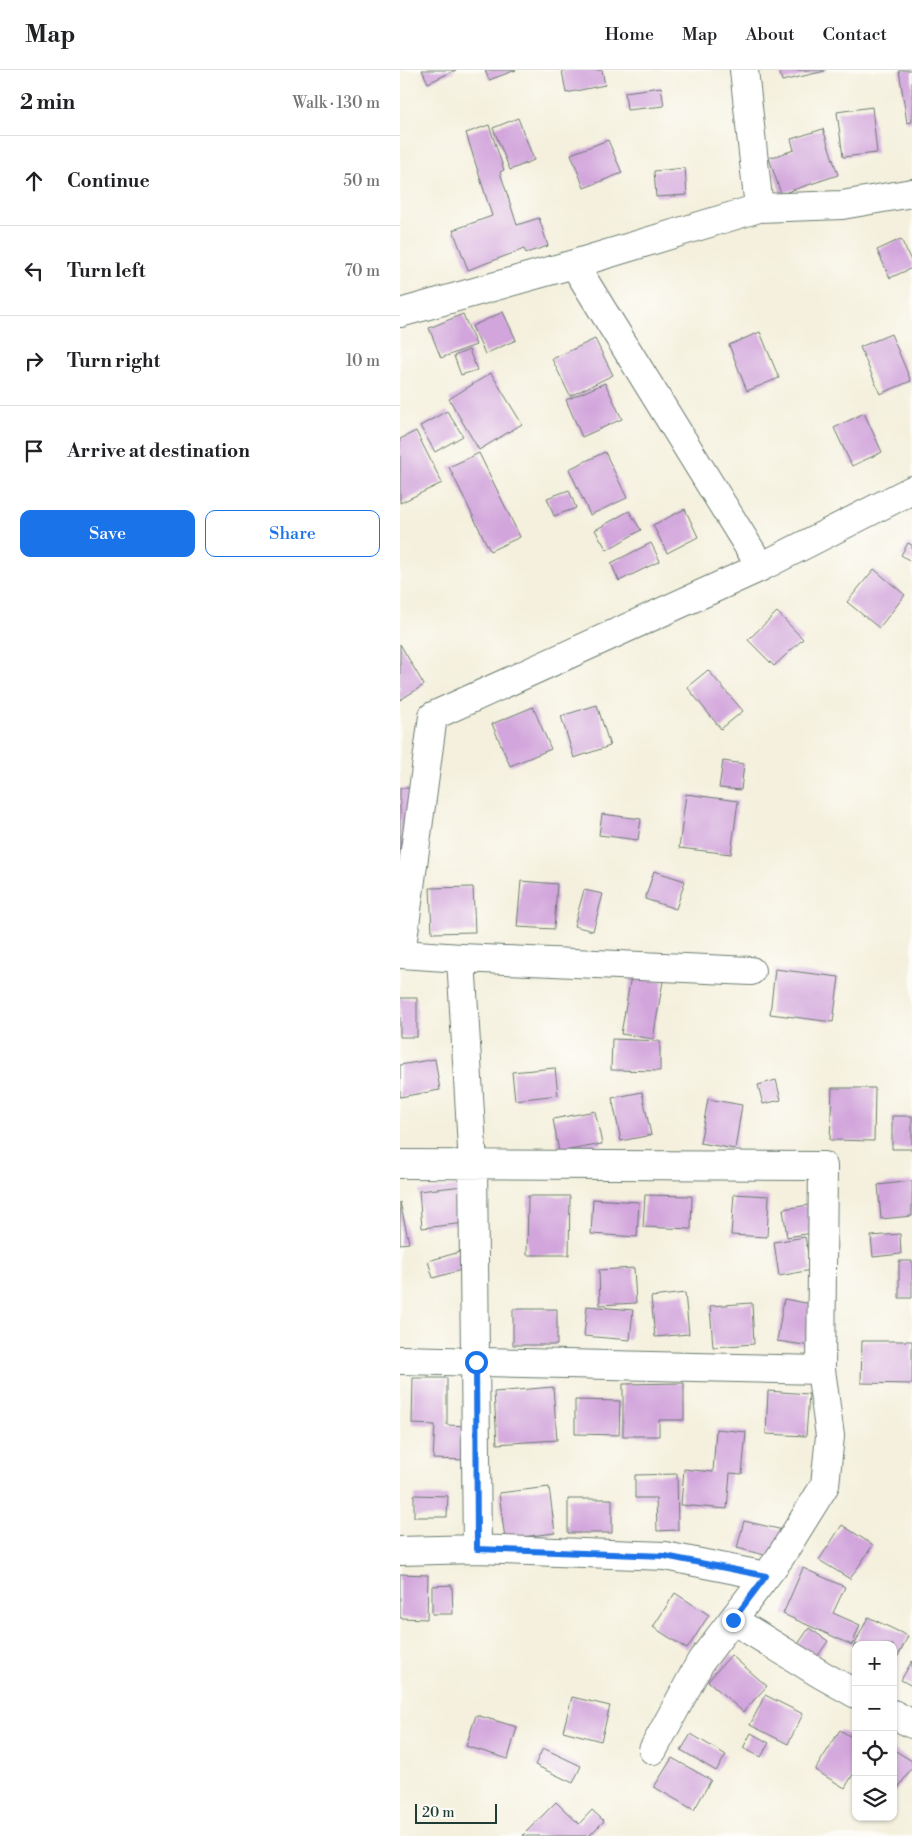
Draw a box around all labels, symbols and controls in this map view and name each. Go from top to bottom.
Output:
text: Map [25,20,75,50]
text: Home [605,23,654,46]
text: Map [682,23,718,46]
text: About [746,23,795,46]
text: Contact [823,23,887,46]
text: 2 min [20,90,75,116]
text: Walk · 130 m [292,93,380,113]
icon: ahead [20,167,48,195]
text: Continue [67,169,150,193]
text: 50 m [343,171,380,191]
icon: left [20,257,48,285]
text: Turn left [67,259,146,283]
text: 70 m [344,261,380,281]
icon: right [20,347,48,375]
text: Turn right [67,349,160,373]
text: 10 m [346,351,380,371]
icon: arrive [20,437,48,465]
text: Arrive at destination [67,439,250,463]
button: Save [20,510,195,557]
button: Share [205,510,380,557]
route start [465,1351,488,1374]
route end [722,1609,745,1632]
map controls [852,1641,897,1821]
button: + [852,1641,897,1686]
button: − [852,1686,897,1731]
button: locate [852,1731,897,1776]
button: layers [852,1776,897,1821]
scale bar [415,1801,498,1824]
text: 20 m [422,1804,454,1822]

